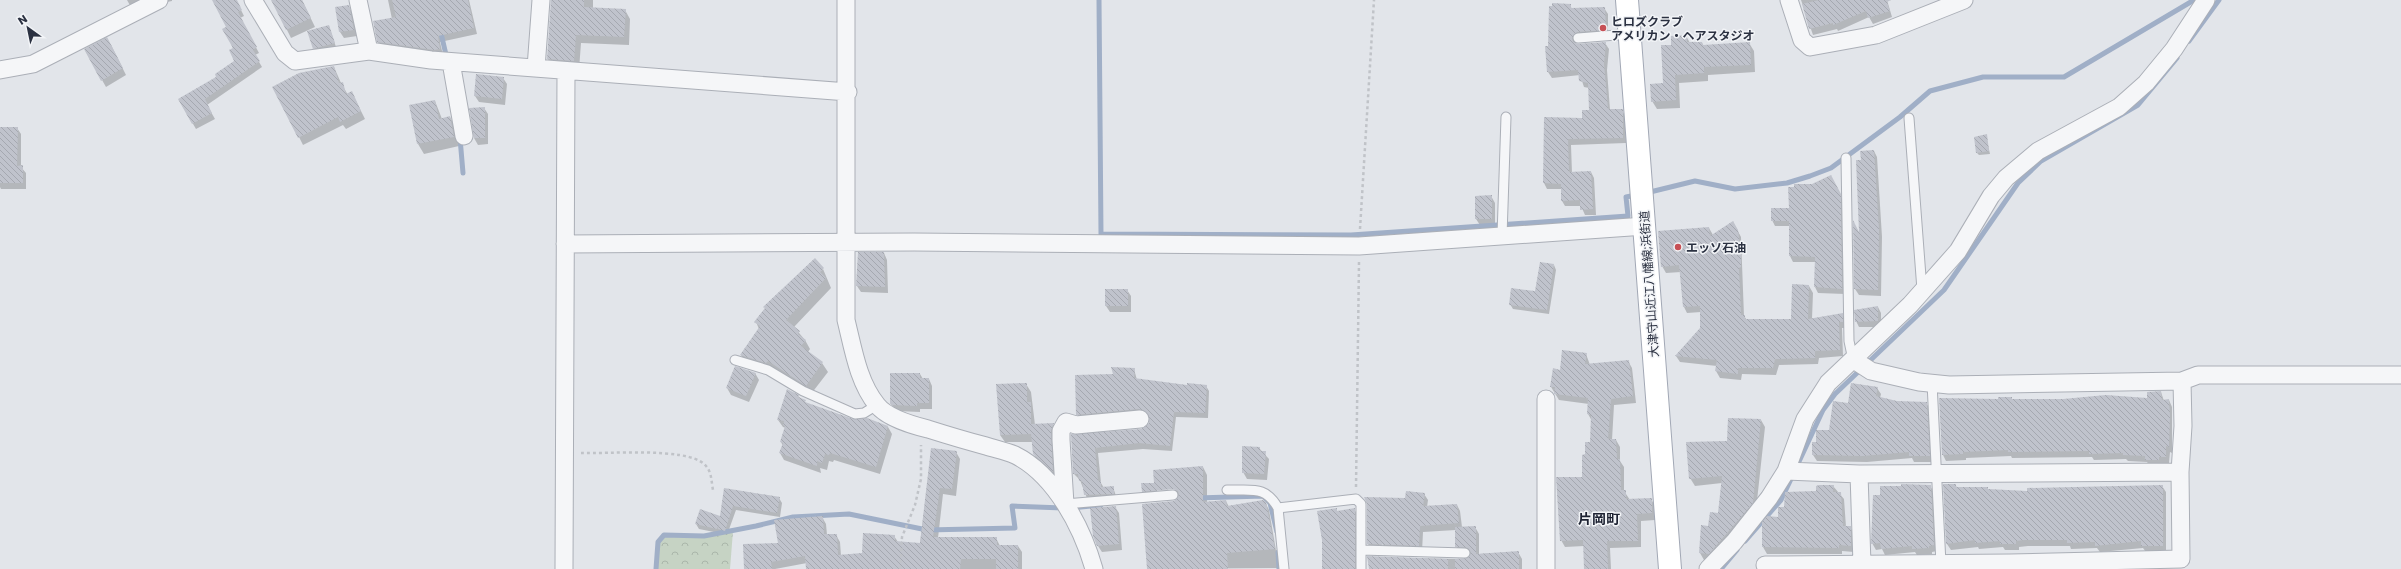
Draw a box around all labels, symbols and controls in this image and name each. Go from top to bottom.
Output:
north arrow [8,8,48,48]
text: N [15,11,30,29]
place label: ヒロズクラブ アメリカン・ヘアスタジオ [1611,13,1754,44]
marker: ヒロズクラブ アメリカン・ヘアスタジオ [1598,23,1608,33]
street label: 大津守山近江八幡線;浜街道 [1635,210,1663,358]
place label: エッソ石油 [1686,239,1746,256]
marker: エッソ石油 [1673,242,1683,252]
district label: 片岡町 [1578,509,1620,529]

